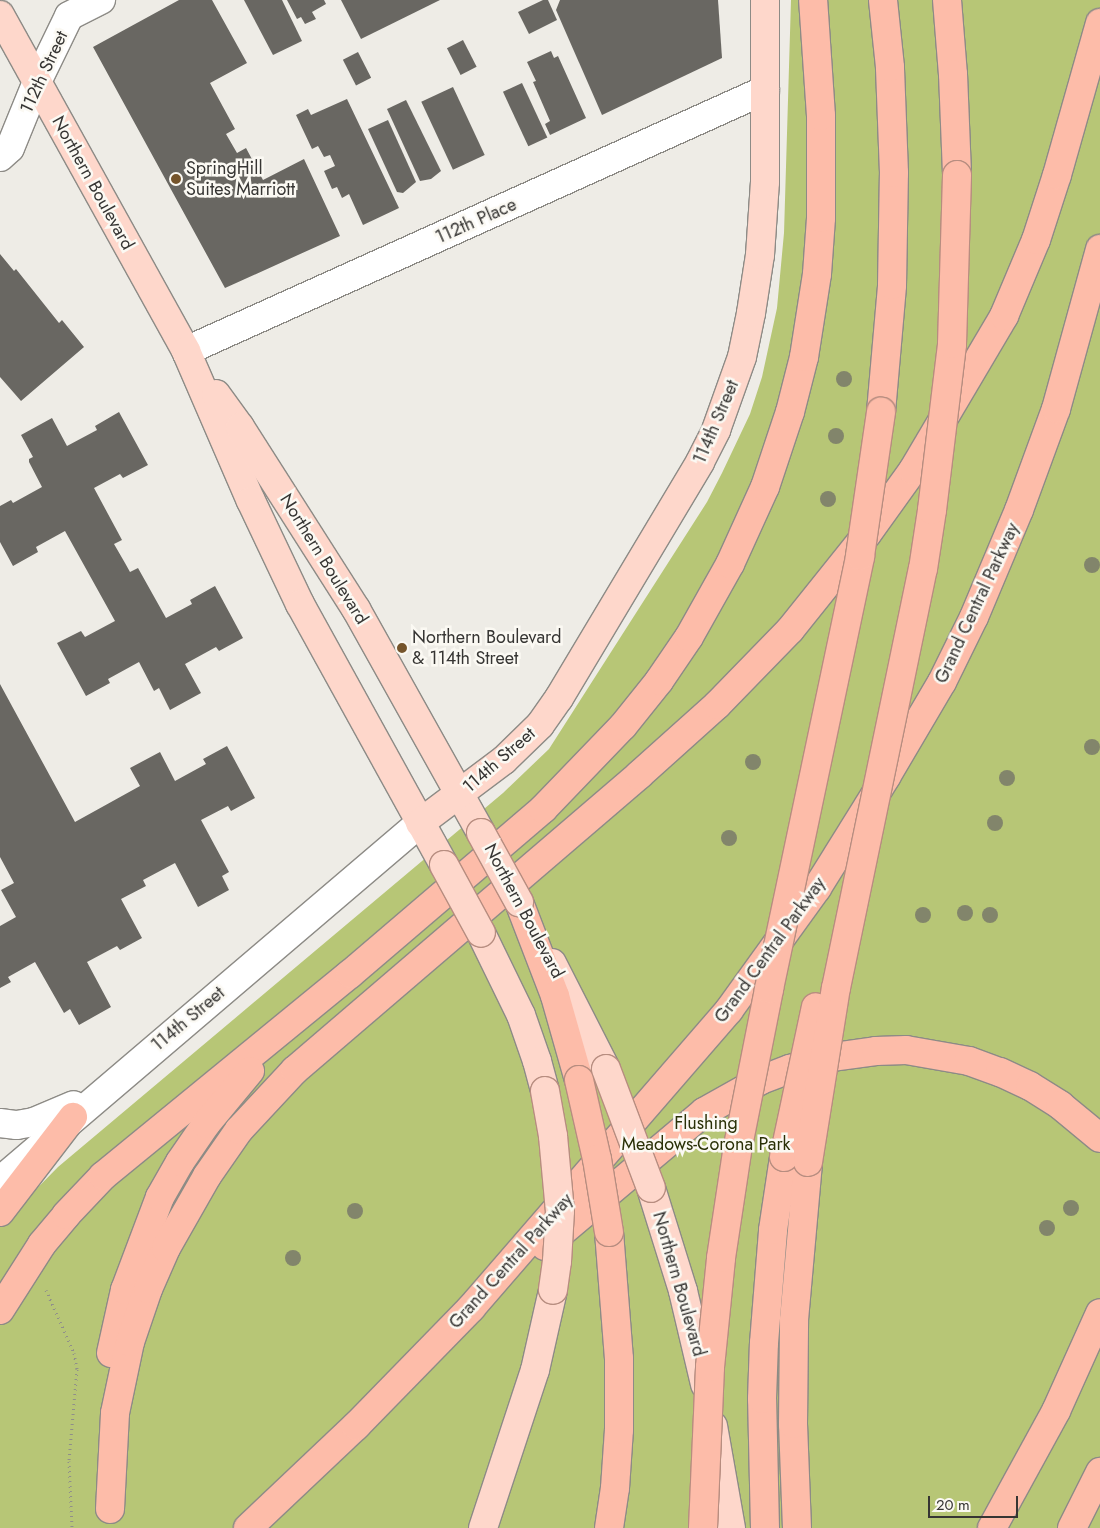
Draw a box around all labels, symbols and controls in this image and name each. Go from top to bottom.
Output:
street label: 112th Street [15,27,73,117]
street label: Northern Boulevard [47,112,139,254]
place label: SpringHill Suites Marriott [186,158,295,200]
marker: SpringHill Suites Marriott [170,173,182,185]
street label: 112th Place [432,194,520,248]
street label: 114th Street [689,377,743,467]
street label: Northern Boulevard [275,490,373,628]
street label: Grand Central Parkway [930,519,1024,687]
place label: Northern Boulevard & 114th Street [412,627,561,670]
marker: Northern Boulevard & 114th Street [396,642,408,654]
street label: 114th Street [458,723,540,797]
street label: Northern Boulevard [479,840,569,982]
street label: Grand Central Parkway [710,873,830,1027]
street label: 114th Street [147,982,229,1056]
park label: Flushing Meadows-Corona Park [621,1113,791,1156]
street label: Grand Central Parkway [445,1189,577,1333]
street label: Northern Boulevard [648,1209,710,1359]
scale bar [930,1486,1020,1518]
text: 20 m [936,1494,970,1516]

